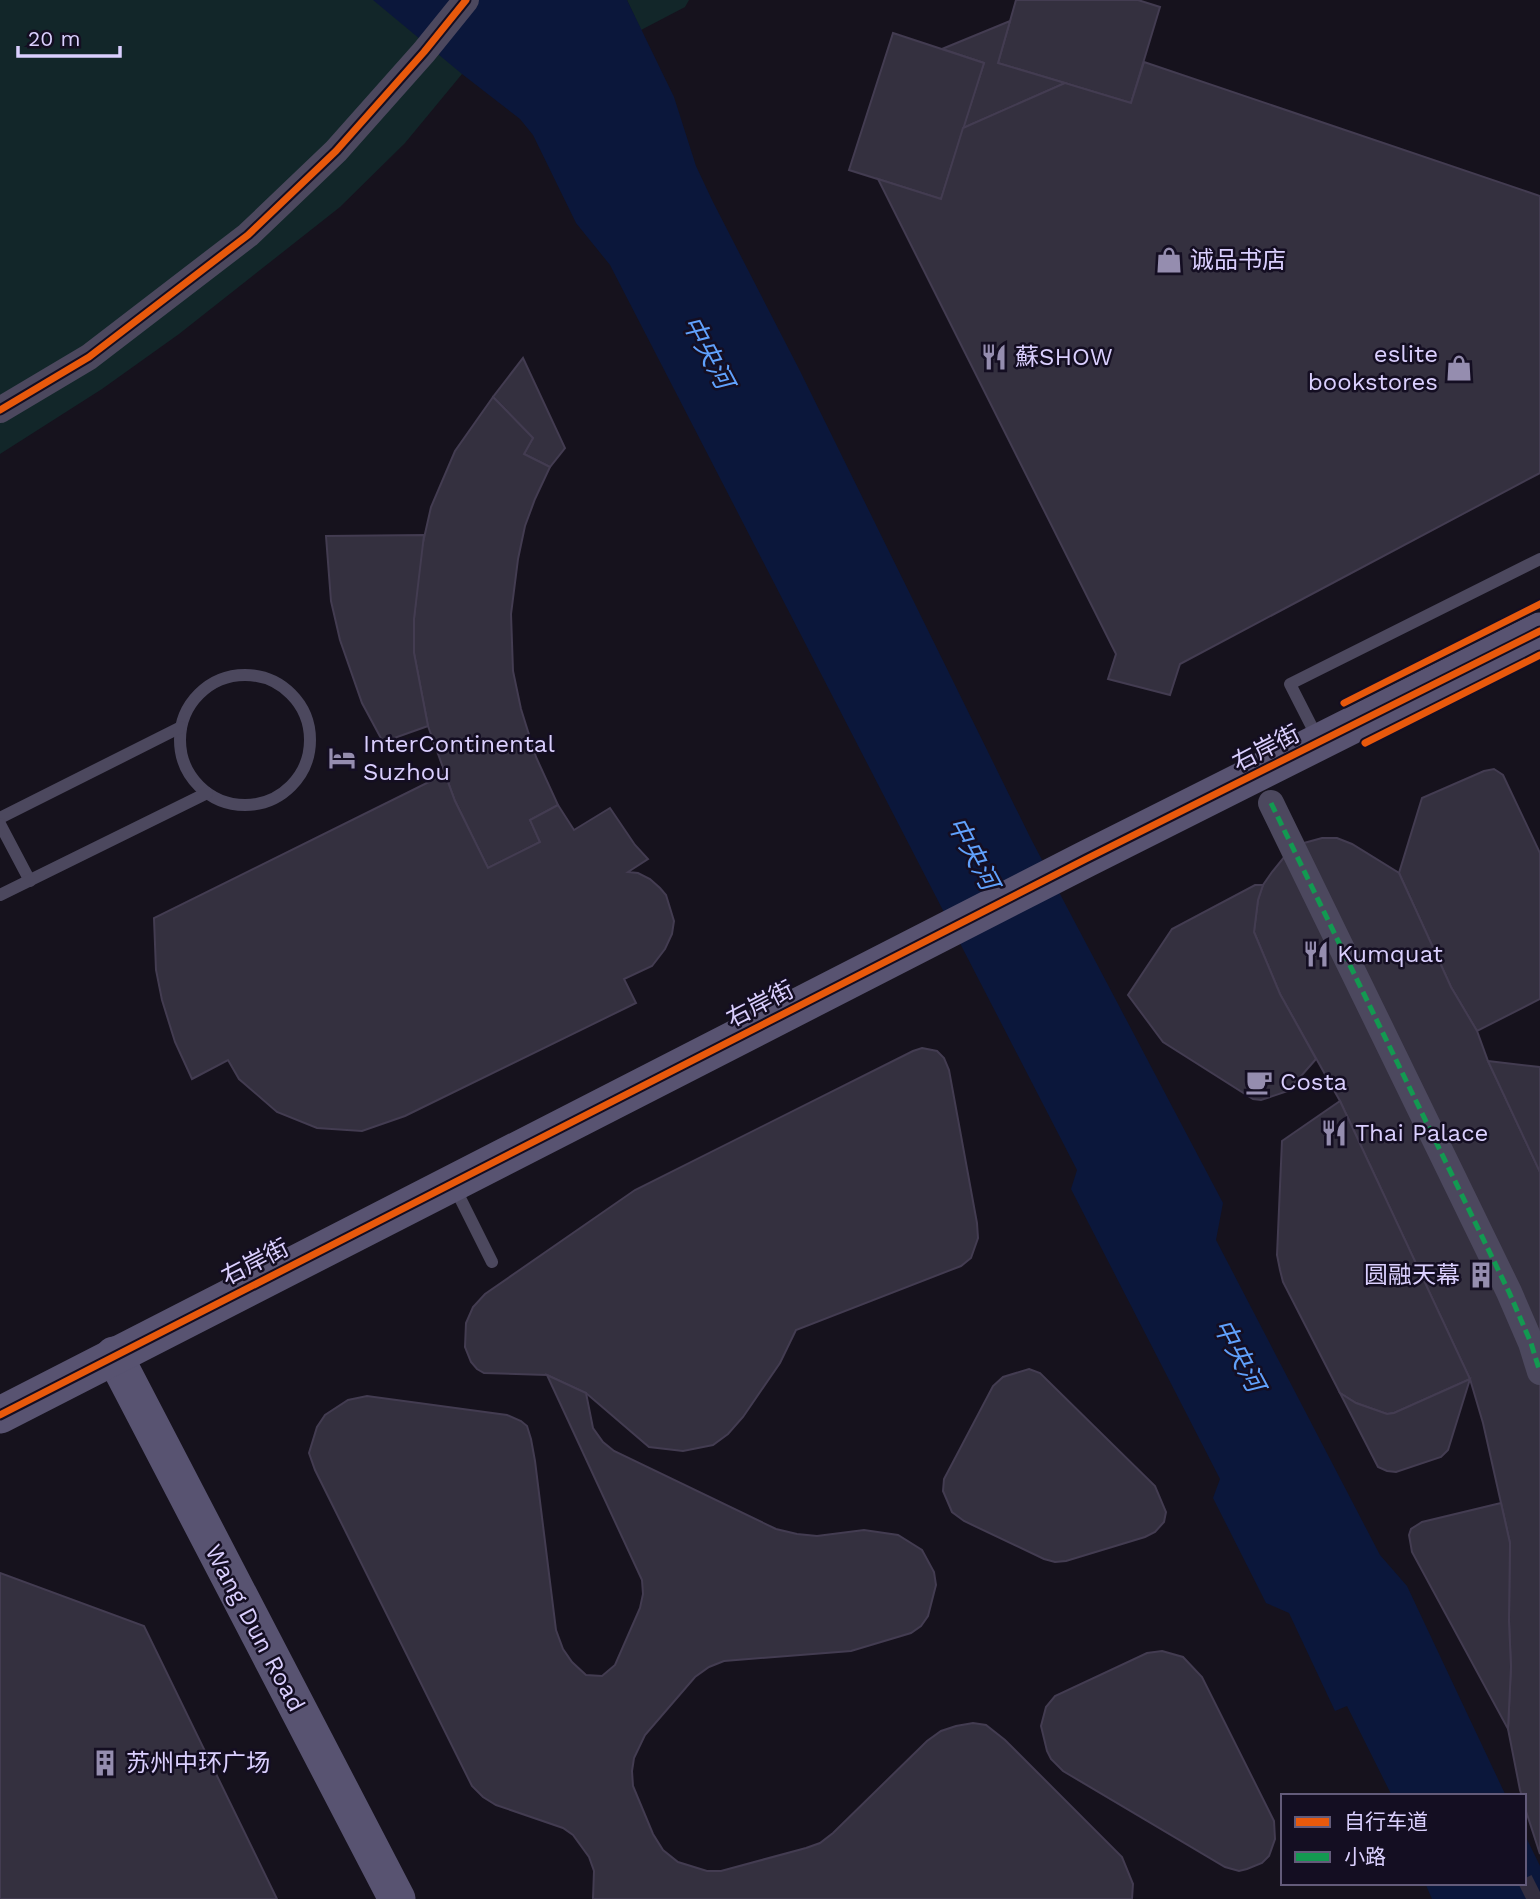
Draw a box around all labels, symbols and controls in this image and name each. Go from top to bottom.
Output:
scale bar [18,14,119,58]
text: 20 m [28,26,80,51]
shop icon: 诚品书店 [1154,245,1184,275]
place label: 诚品书店 [1190,246,1286,274]
water label: 中央河 [676,311,742,398]
place label: eslite bookstores [1308,340,1438,396]
restaurant icon: 蘇SHOW [979,342,1009,372]
place label: 蘇SHOW [1015,343,1113,371]
shop icon: eslite bookstores [1444,353,1474,383]
street label: 右岸街 [1228,719,1304,777]
place label: InterContinental Suzhou [363,730,555,786]
hotel icon: InterContinental Suzhou [327,743,357,773]
water label: 中央河 [941,812,1007,899]
restaurant icon: Kumquat [1301,939,1331,969]
place label: Kumquat [1337,940,1443,968]
street label: 右岸街 [722,975,798,1033]
cafe icon: Costa [1244,1067,1274,1097]
place label: Costa [1280,1068,1347,1096]
restaurant icon: Thai Palace [1319,1118,1349,1148]
place label: Thai Palace [1355,1119,1488,1147]
street label: 右岸街 [217,1233,293,1291]
building icon: 圆融天幕 [1466,1260,1496,1290]
place label: 圆融天幕 [1364,1261,1460,1289]
water label: 中央河 [1207,1314,1273,1401]
street label: Wang Dun Road [199,1540,311,1716]
building icon: 苏州中环广场 [90,1748,120,1778]
place label: 苏州中环广场 [126,1749,270,1777]
legend [1281,1794,1526,1885]
text: 自行车道 [1344,1809,1428,1834]
text: 小路 [1344,1844,1386,1869]

